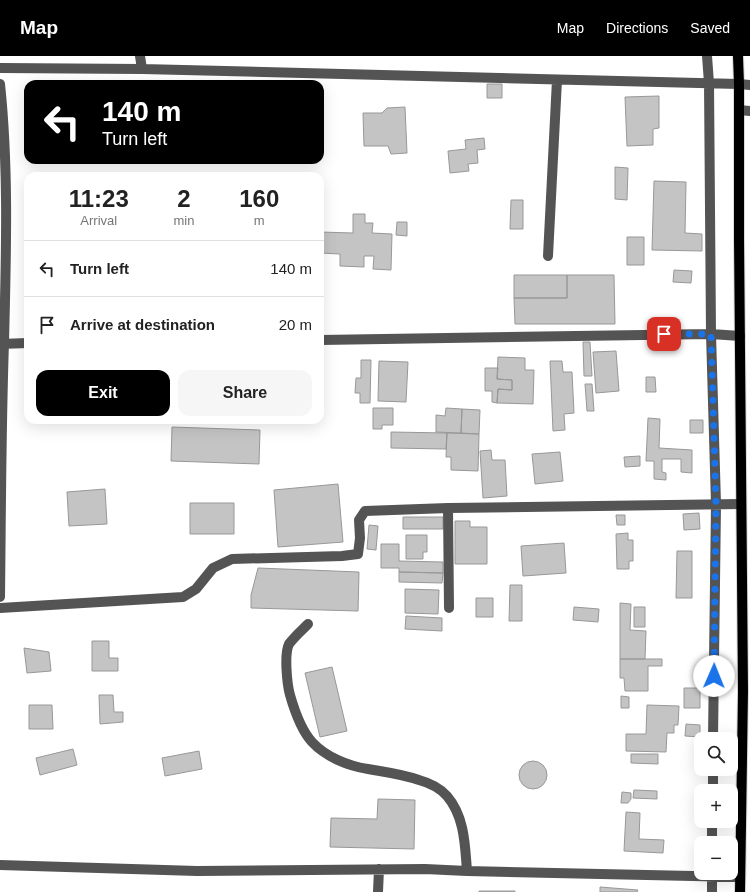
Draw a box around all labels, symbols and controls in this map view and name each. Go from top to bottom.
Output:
text: Map [20,17,58,38]
text: Map [557,20,584,36]
text: Directions [606,20,668,36]
text: Saved [690,20,730,36]
icon: left [36,96,88,148]
text: 140 m [102,96,181,127]
text: Turn left [102,129,167,149]
text: 11:23 [69,185,129,212]
text: 2 [177,185,191,212]
text: 160 [239,185,279,212]
text: Arrival [80,213,117,228]
text: min [174,213,194,228]
text: m [254,213,265,228]
icon: left [36,258,58,280]
text: Turn left [70,260,129,277]
text: 140 m [270,260,312,277]
icon: arrive [36,314,58,336]
text: Arrive at destination [70,316,215,333]
text: 20 m [279,316,312,333]
pin [647,317,681,351]
icon: arrive [653,323,675,345]
button: Exit [36,370,170,416]
button: Share [178,370,312,416]
position arrow [693,655,735,697]
map controls [694,732,738,880]
button: search [694,732,738,776]
button: + [694,784,738,828]
button: − [694,836,738,880]

